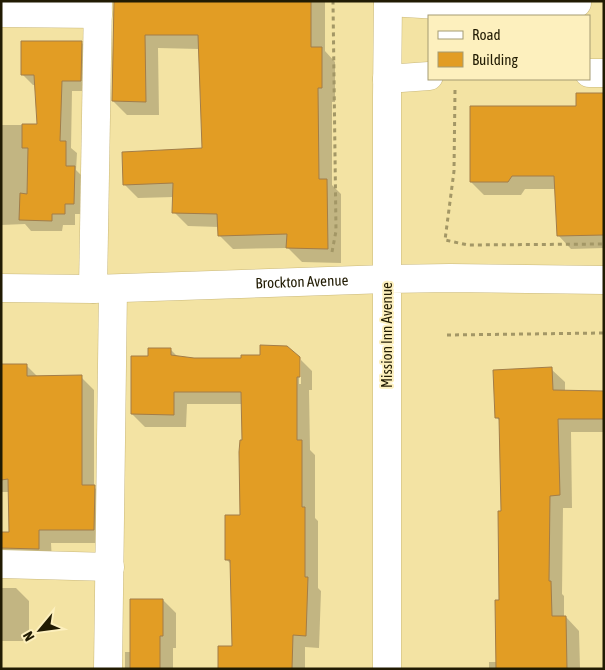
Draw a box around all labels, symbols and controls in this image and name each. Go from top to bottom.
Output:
legend [428,15,590,80]
text: Road [472,26,501,43]
text: Building [472,51,518,68]
street label: Brockton Avenue [255,271,349,291]
street label: Mission Inn Avenue [378,282,395,388]
north arrow [15,605,65,655]
text: N [20,629,38,644]

